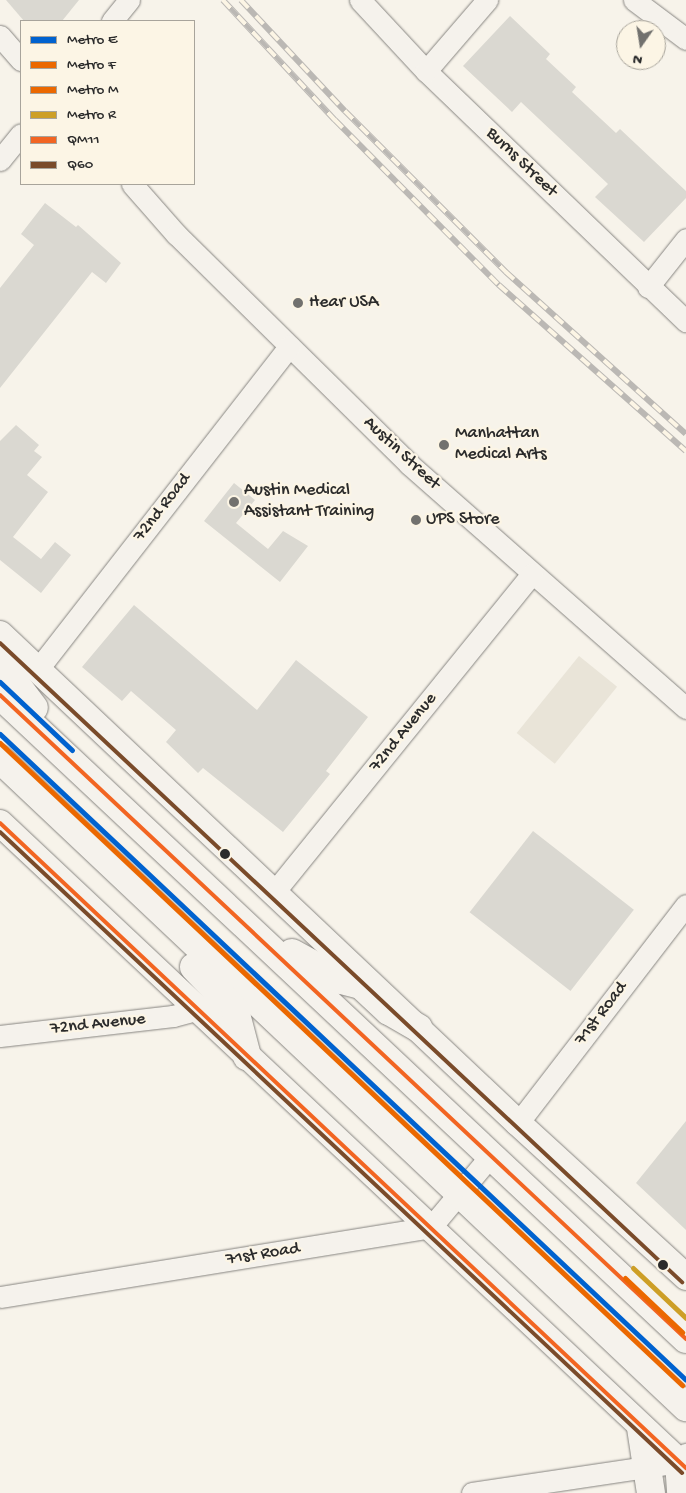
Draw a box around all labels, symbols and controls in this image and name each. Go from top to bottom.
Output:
legend [20,20,195,185]
north arrow [616,20,666,70]
text: Metro E [67,31,117,49]
text: N [631,50,644,68]
text: Metro F [67,56,116,74]
text: Metro M [67,81,118,99]
text: Metro R [67,106,116,124]
street label: Burns Street [481,123,561,203]
text: QM11 [67,131,100,149]
text: Q60 [67,156,93,174]
place label: Hear USA [309,292,379,314]
marker: Hear USA [291,296,305,310]
street label: Austin Street [358,413,444,495]
place label: Manhattan Medical Arts [455,424,547,466]
marker: Manhattan Medical Arts [437,438,451,452]
street label: 72nd Road [130,469,196,547]
place label: Austin Medical Assistant Training [244,481,374,524]
marker: Austin Medical Assistant Training [228,496,240,508]
place label: UPS Store [426,509,500,531]
marker: UPS Store [410,514,422,526]
street label: 72nd Avenue [366,689,442,777]
unlabelled marker [220,849,230,859]
street label: 71st Road [571,978,633,1050]
street label: 72nd Avenue [49,1009,147,1041]
street label: 71st Road [225,1239,301,1271]
unlabelled marker [658,1260,668,1270]

